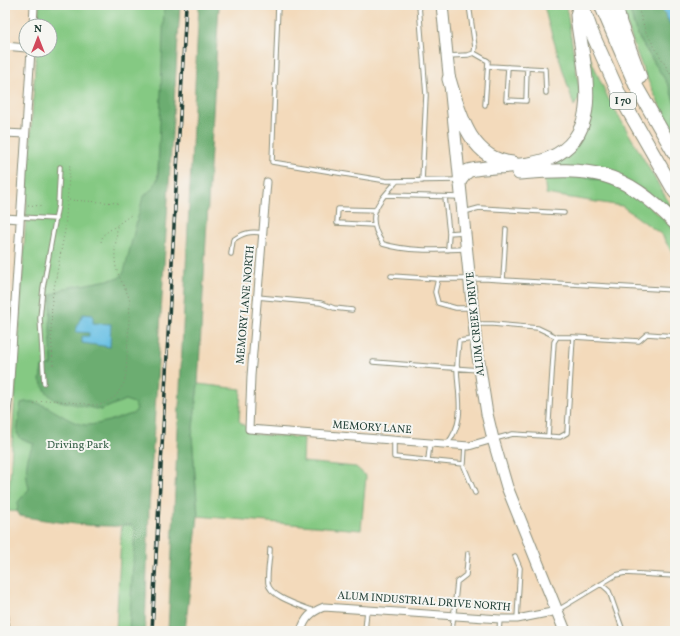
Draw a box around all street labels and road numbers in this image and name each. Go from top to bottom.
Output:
road number: I 70 [610,93,636,109]
street label: MEMORY LANE NORTH [233,245,259,365]
street label: ALUM CREEK DRIVE [463,271,489,377]
street label: MEMORY LANE [332,418,413,438]
street label: ALUM INDUSTRIAL DRIVE NORTH [337,588,511,616]

